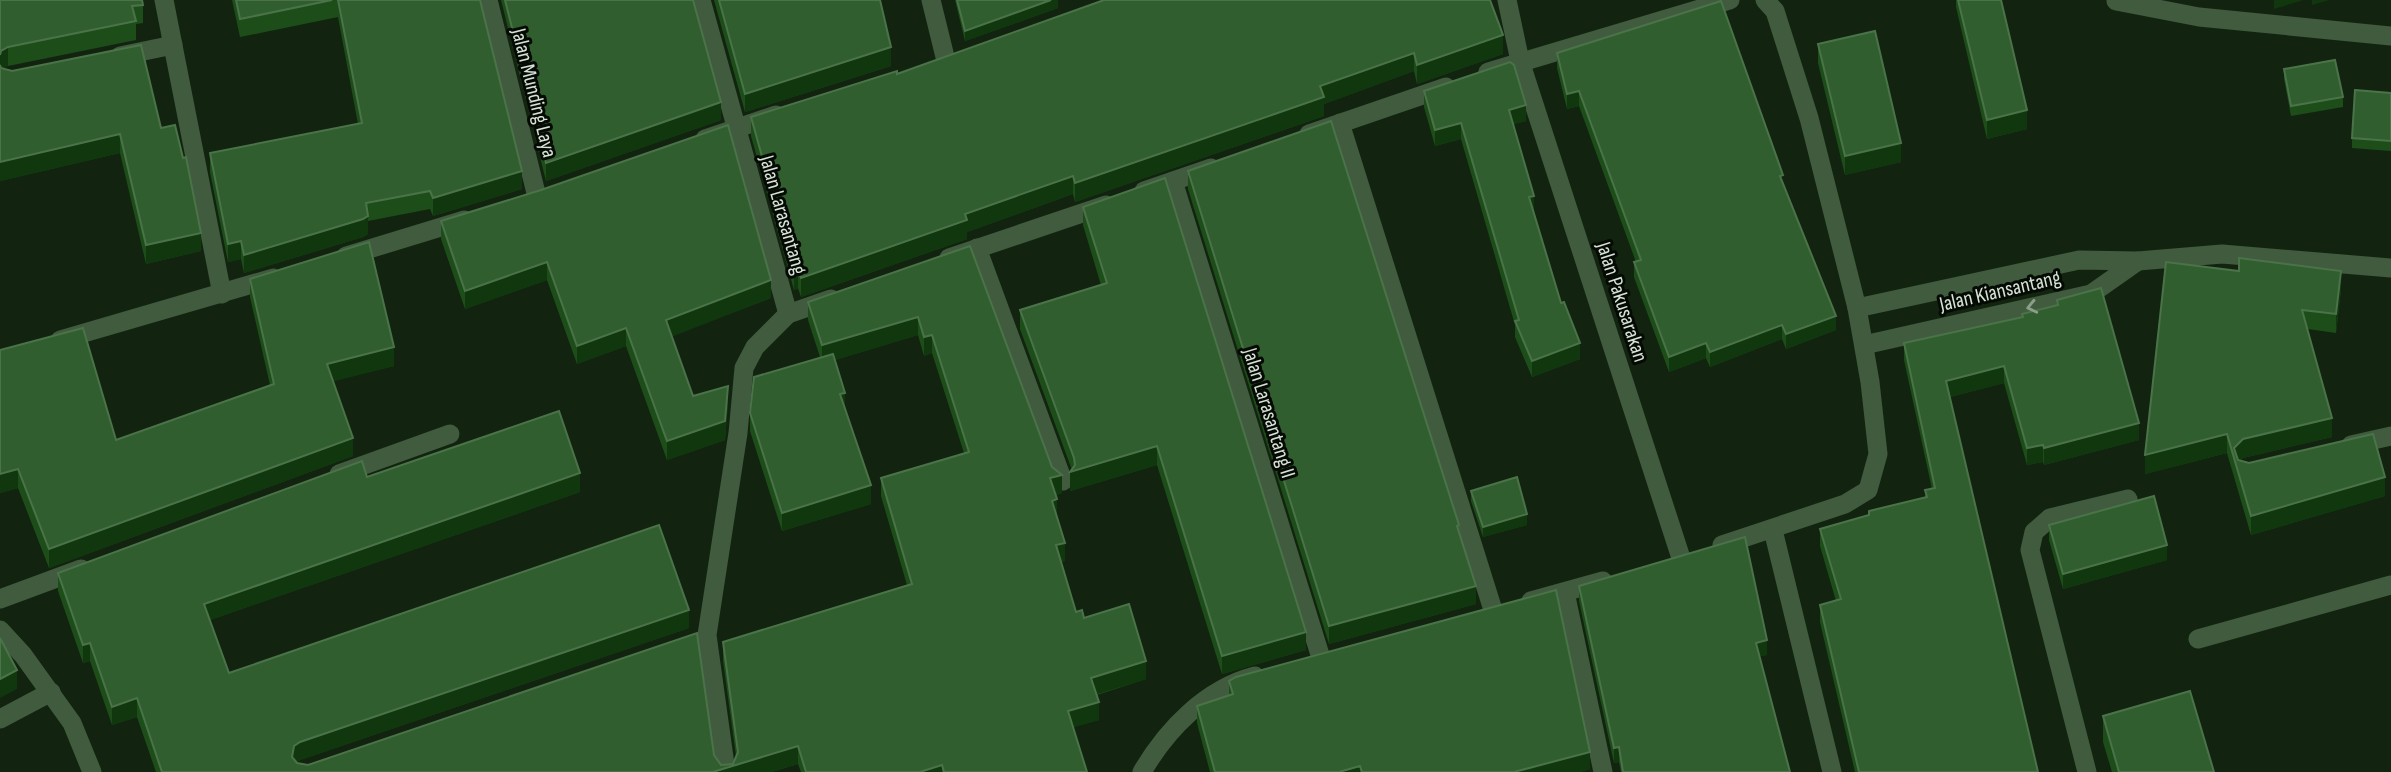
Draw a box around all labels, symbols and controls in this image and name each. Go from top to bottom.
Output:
street label: Jalan Munding Laya [506,25,562,160]
street label: Jalan Larasantang [754,152,812,277]
street label: Jalan Pakusarakan [1591,238,1653,365]
street label: Jalan Kiansantang [1936,265,2063,317]
one-way arrow [2026,299,2038,314]
street label: Jalan Larasantang II [1237,344,1301,481]

